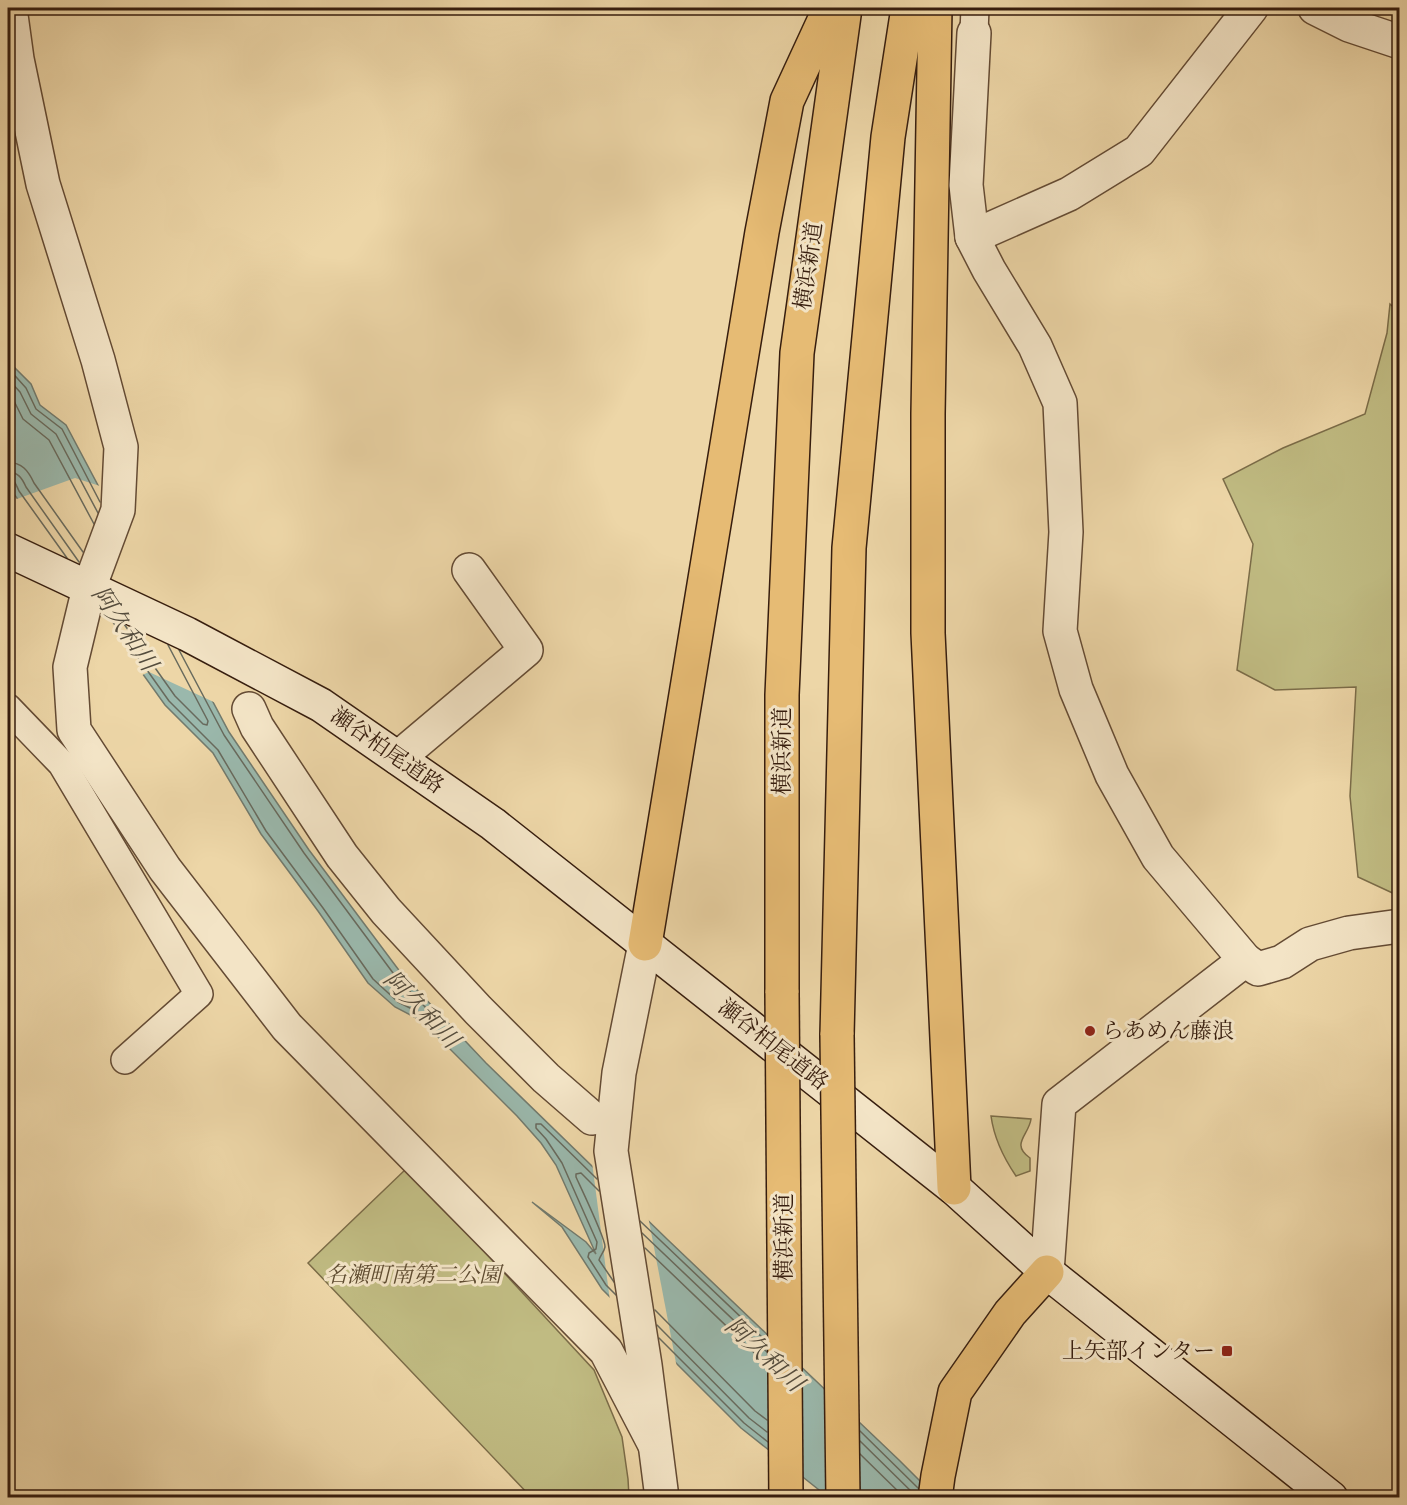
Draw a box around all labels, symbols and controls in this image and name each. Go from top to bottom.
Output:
street label: 横浜新道 [790,221,828,311]
water label: 阿久和川 [85,581,165,680]
street label: 瀬谷柏尾道路 [325,702,449,800]
street label: 横浜新道 [769,707,796,795]
water label: 阿久和川 [377,965,467,1057]
street label: 瀬谷柏尾道路 [713,994,833,1096]
place label: らあめん藤浪 [1102,1018,1234,1045]
marker: らあめん藤浪 [1083,1024,1097,1038]
street label: 横浜新道 [771,1193,798,1281]
park label: 名瀬町南第二公園 [325,1262,504,1289]
water label: 阿久和川 [719,1311,812,1401]
place label: 上矢部インター [1062,1338,1215,1365]
marker: 上矢部インター [1220,1344,1234,1358]

